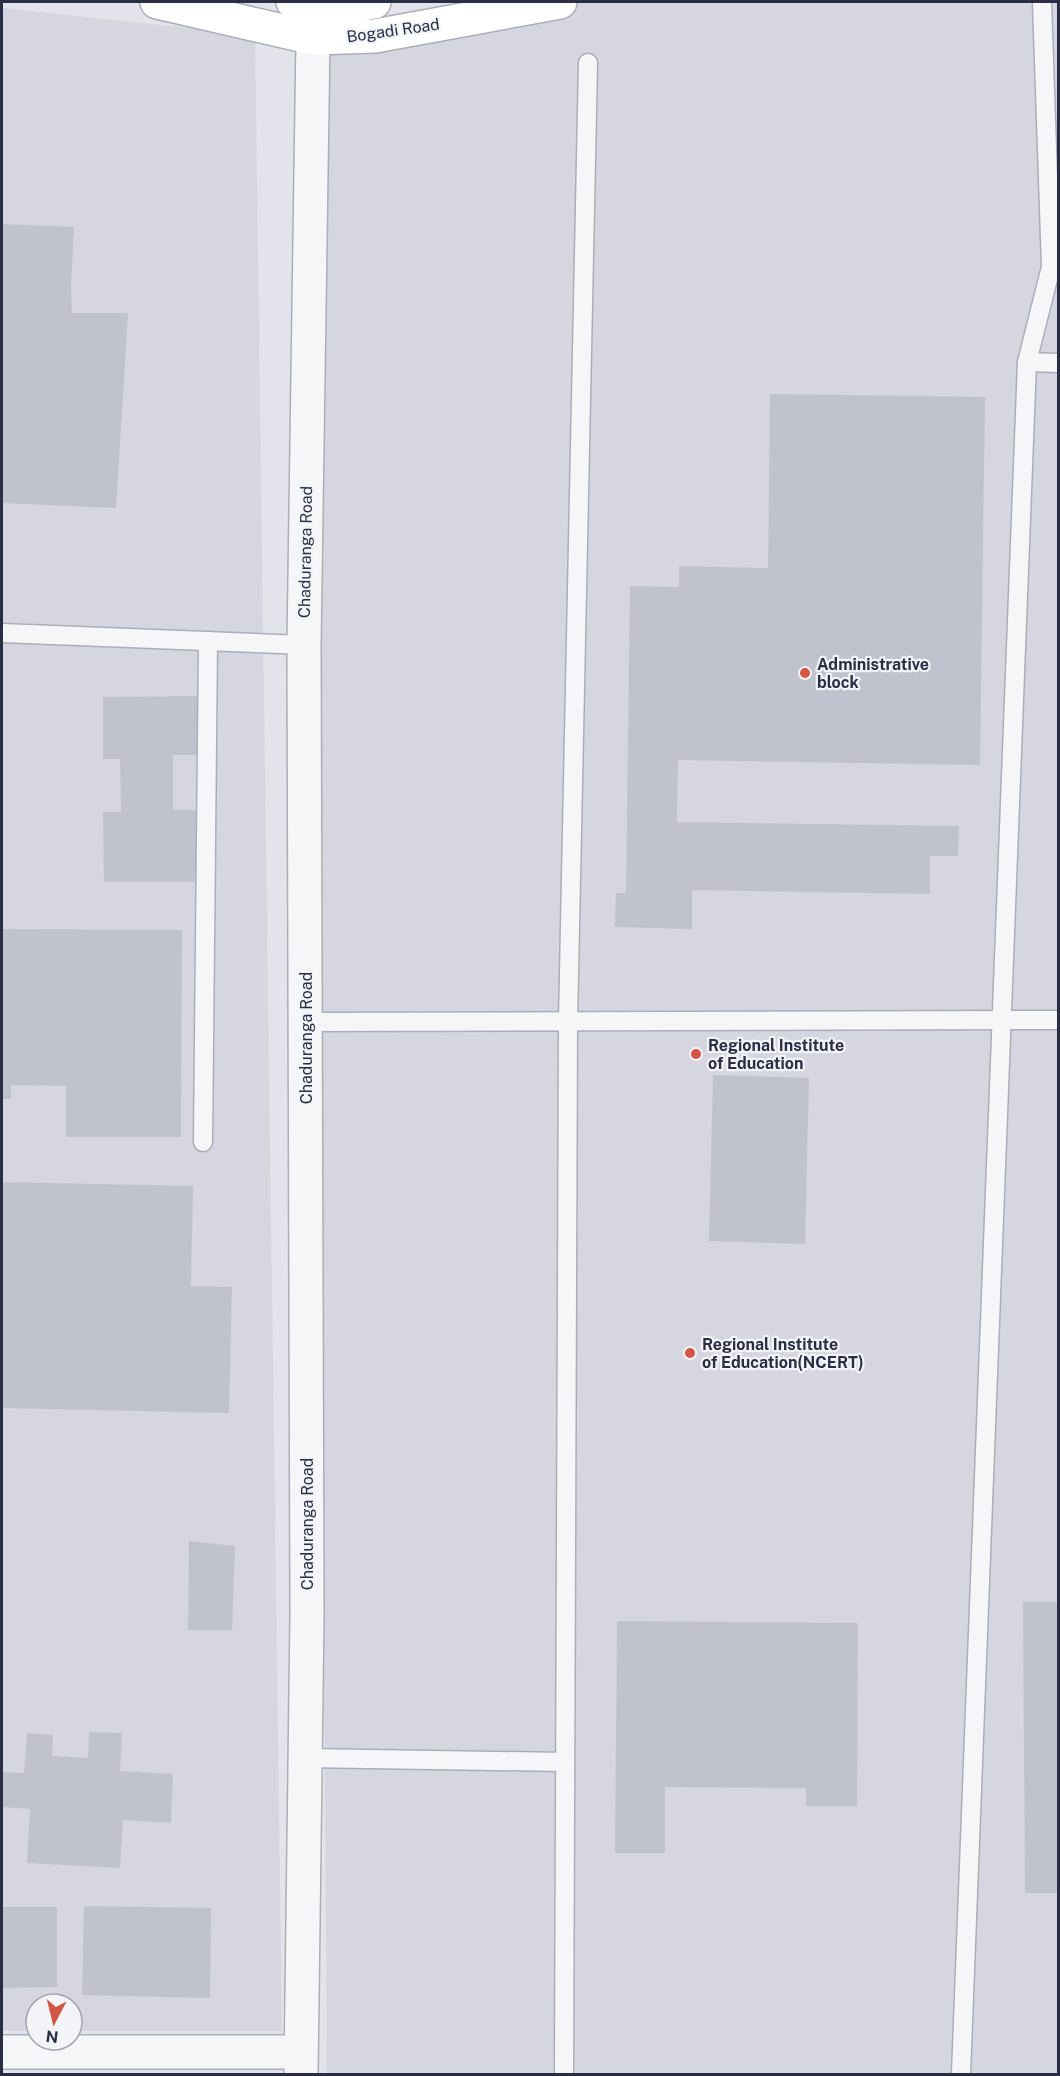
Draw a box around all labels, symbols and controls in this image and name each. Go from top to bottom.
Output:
street label: Bogadi Road [345,15,441,46]
street label: Chaduranga Road [295,486,316,618]
place label: Administrative block [817,655,929,692]
marker: Administrative block [798,666,812,680]
street label: Chaduranga Road [297,972,316,1104]
place label: Regional Institute of Education [708,1036,844,1073]
marker: Regional Institute of Education [689,1047,703,1061]
place label: Regional Institute of Education(NCERT) [702,1335,864,1372]
marker: Regional Institute of Education(NCERT) [683,1346,697,1360]
street label: Chaduranga Road [298,1458,317,1590]
north arrow [24,1992,84,2052]
text: N [45,2026,60,2047]

